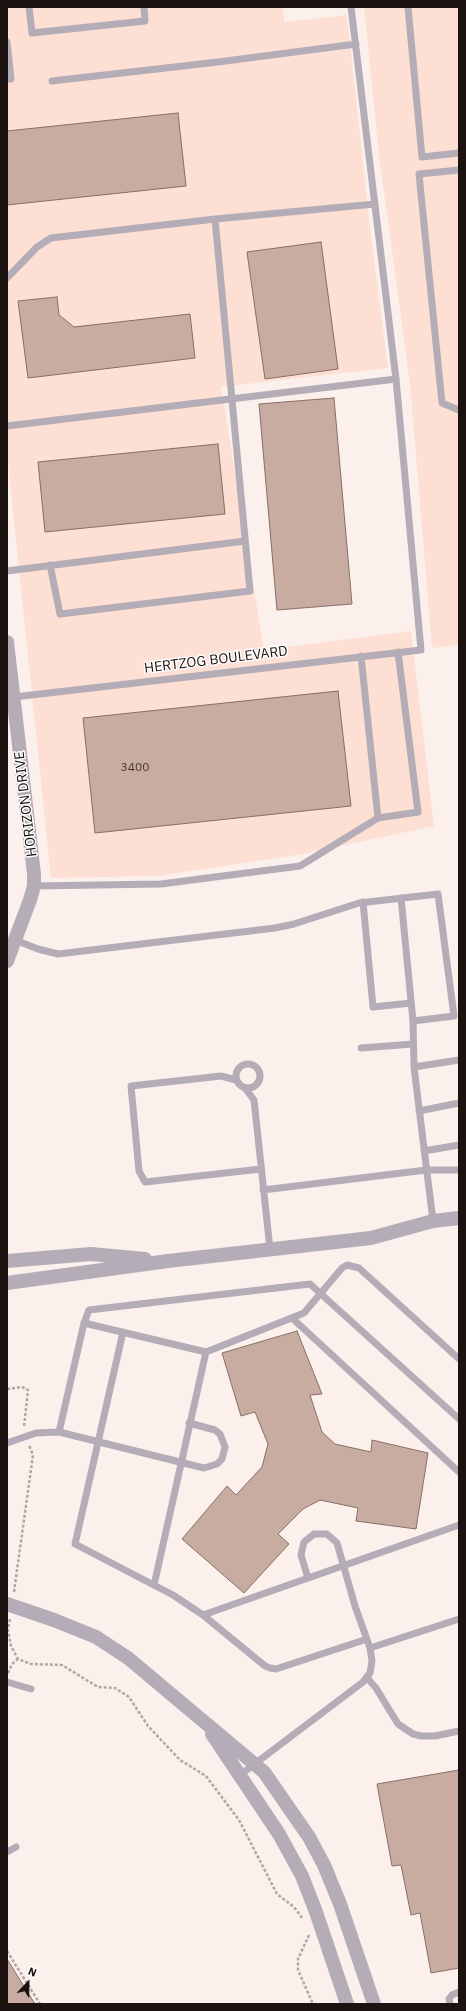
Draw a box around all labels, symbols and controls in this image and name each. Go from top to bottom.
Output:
street label: HERTZOG BOULEVARD [143,643,289,677]
street label: HORIZON DRIVE [11,750,41,858]
house number: 3400 [121,761,149,775]
north arrow [8,1963,48,2003]
text: N [26,1964,39,1980]

